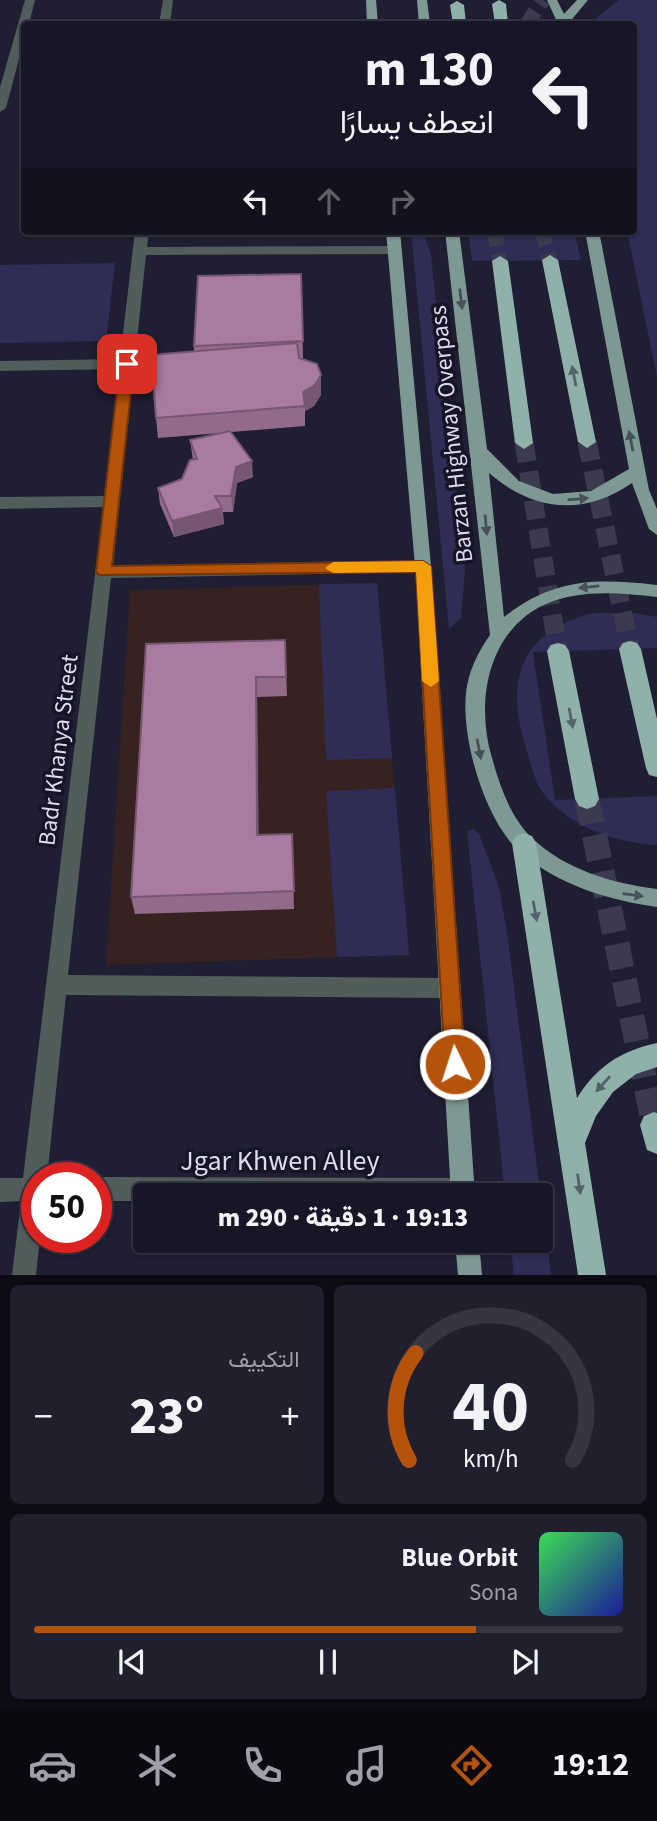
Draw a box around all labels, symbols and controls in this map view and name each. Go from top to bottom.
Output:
text: 130 m [365,35,494,105]
icon: left [518,49,609,140]
text: انعطف يسارًا [340,100,494,146]
icon: left [237,182,275,220]
icon: ahead [310,182,348,220]
icon: right [383,182,421,220]
one-way arrow [455,288,466,310]
street label: Barzan Highway Overpass [421,304,482,564]
pin [97,334,157,394]
icon: arrive [108,345,146,383]
one-way arrow [568,365,579,387]
one-way arrow [625,430,636,452]
one-way arrow [567,493,589,504]
one-way arrow [481,514,492,536]
one-way arrow [578,582,600,593]
street label: Badr Khanya Street [29,652,88,848]
one-way arrow [566,707,577,729]
one-way arrow [474,738,485,760]
one-way arrow [622,889,644,900]
one-way arrow [530,900,541,922]
position arrow [418,1027,492,1101]
one-way arrow [595,1075,611,1092]
street label: Jgar Khwen Alley [180,1141,380,1181]
speed limit sign: 50 [21,1162,112,1253]
one-way arrow [574,1173,585,1195]
text: 19:13 · 1 دقيقة · 290 m [218,1199,468,1236]
text: التكييف [228,1343,300,1376]
text: 40 [452,1356,529,1460]
text: 23° [129,1380,204,1454]
text: − [34,1390,53,1444]
text: + [281,1390,299,1444]
text: km/h [463,1441,518,1477]
text: Blue Orbit [401,1539,518,1576]
text: Sona [469,1576,518,1609]
icon: previous [113,1643,151,1681]
icon: pause [309,1643,347,1681]
icon: next [506,1643,544,1681]
icon: car [28,1741,77,1790]
icon: climate [133,1741,182,1790]
icon: phone [238,1741,287,1790]
icon: music [342,1741,391,1790]
icon: directions [447,1741,496,1790]
text: 19:12 [552,1742,629,1788]

